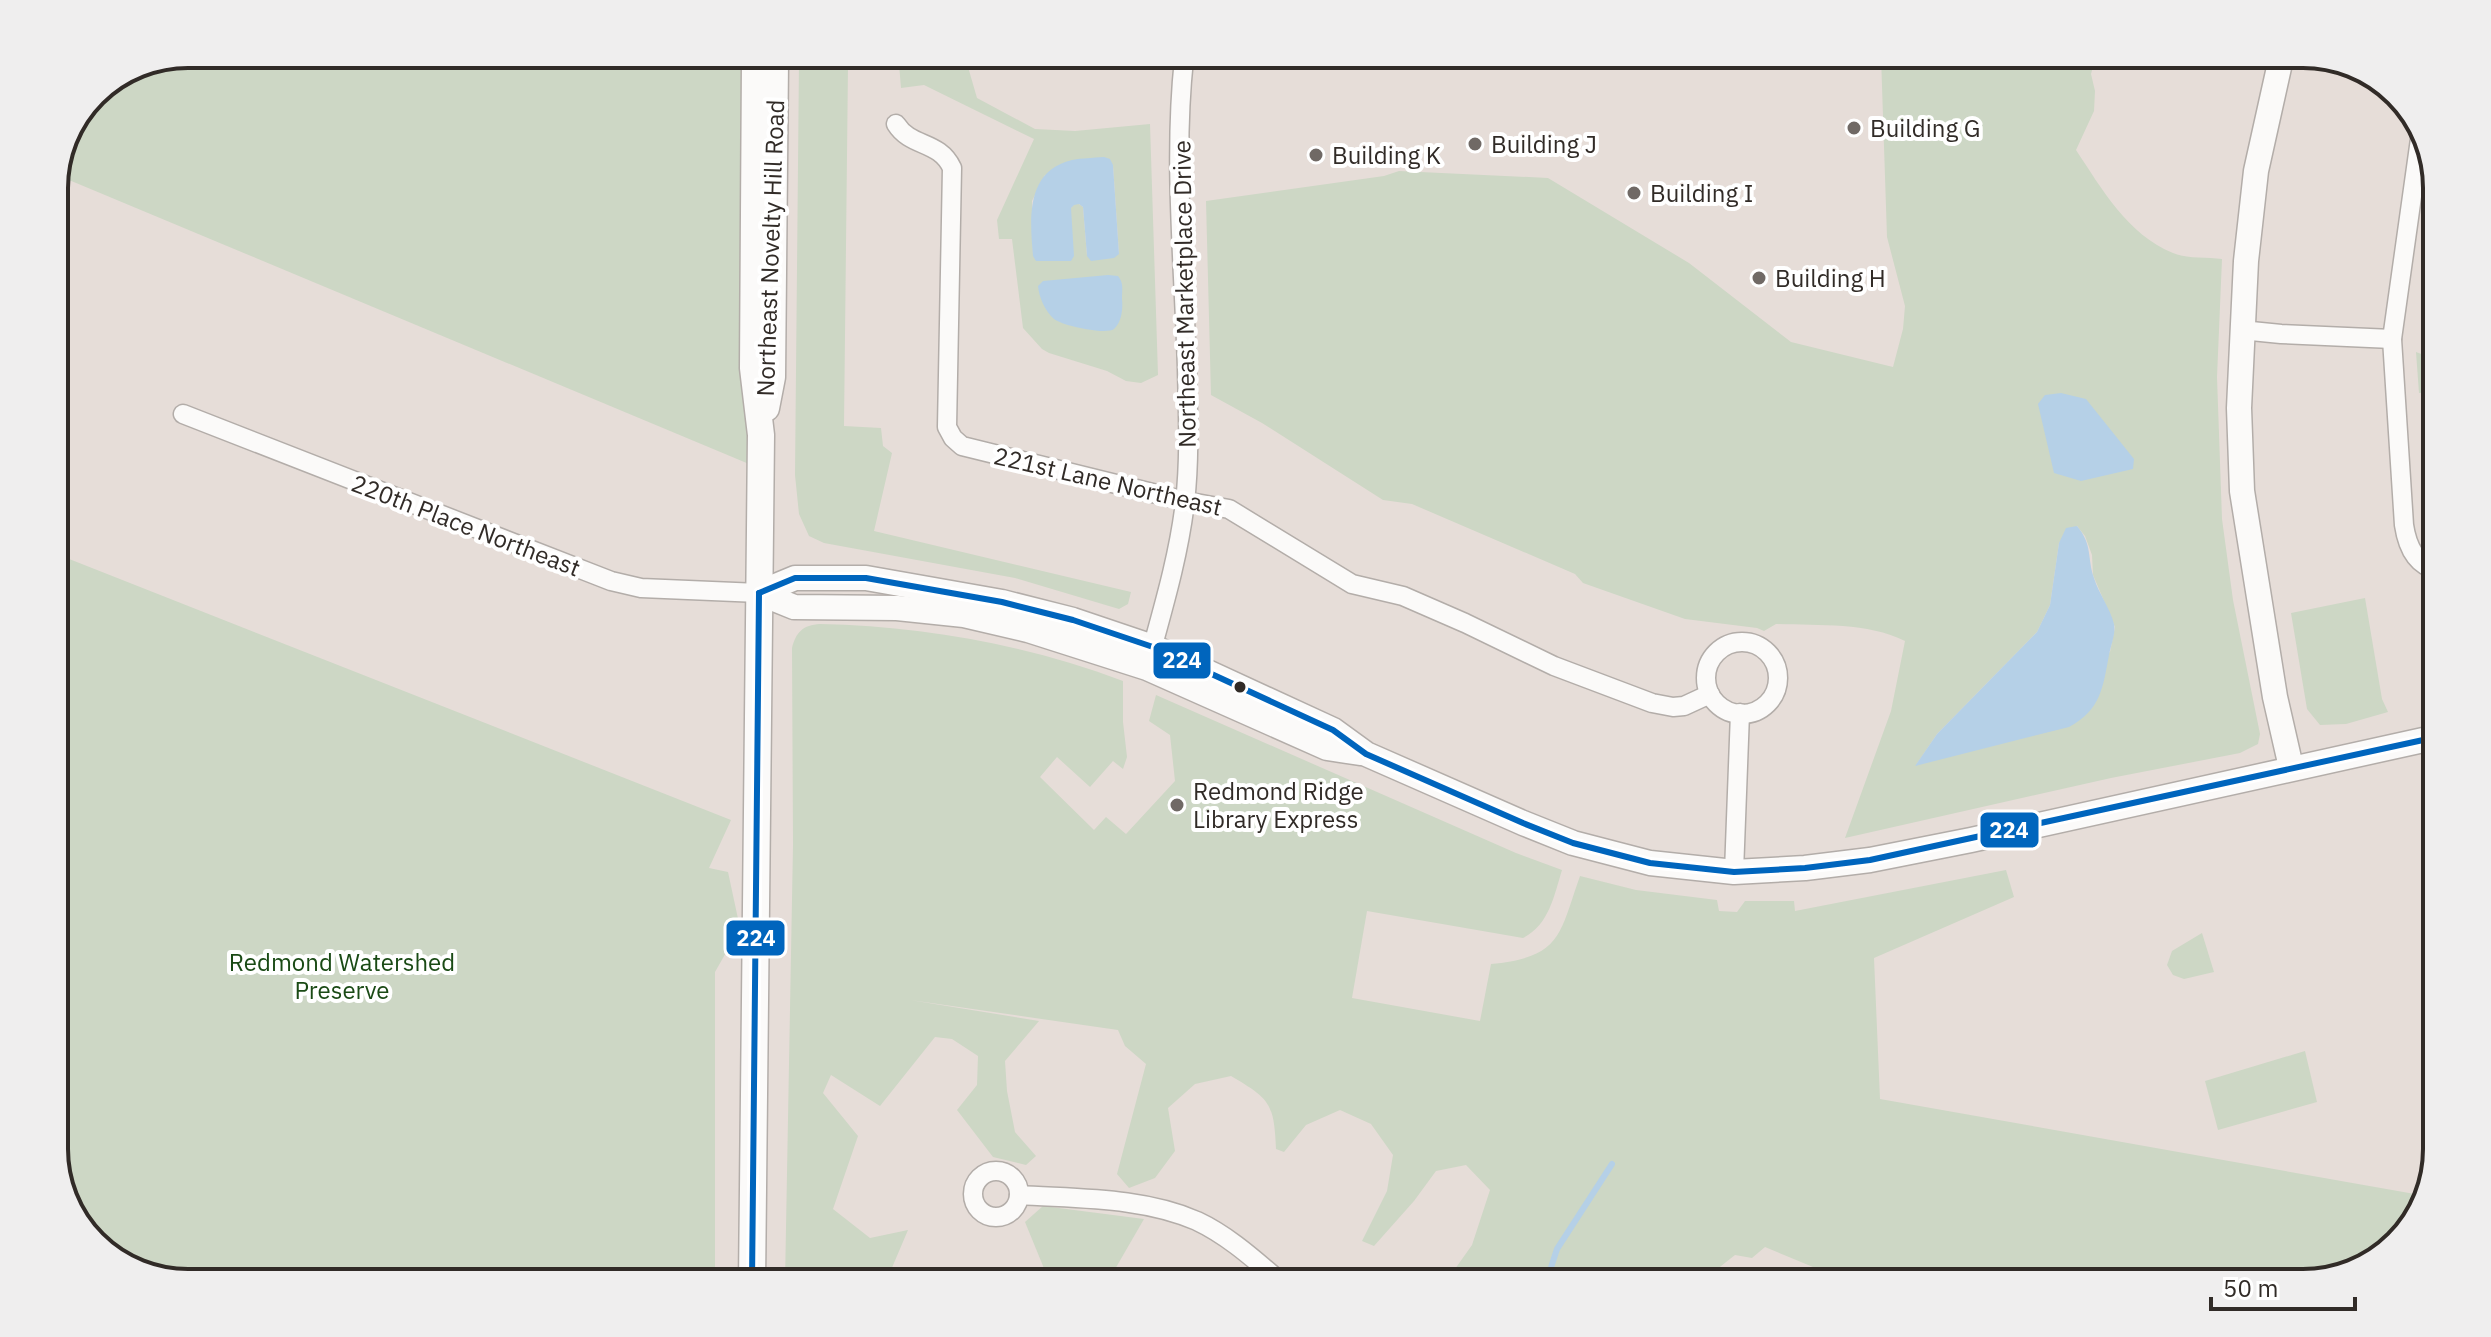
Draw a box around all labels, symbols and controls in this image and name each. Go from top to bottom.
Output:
street label: Northeast Novelty Hill Road [749,99,791,397]
place label: Building G [1870,112,1980,144]
marker: Building G [1845,119,1863,137]
place label: Building J [1491,128,1597,160]
marker: Building J [1466,135,1484,153]
place label: Building K [1332,139,1441,171]
street label: Northeast Marketplace Drive [1165,140,1203,448]
marker: Building K [1307,146,1325,164]
place label: Building I [1650,177,1753,209]
marker: Building I [1625,184,1643,202]
place label: Building H [1775,262,1886,294]
marker: Building H [1750,269,1768,287]
street label: 221st Lane Northeast [991,439,1225,523]
street label: 220th Place Northeast [347,467,585,583]
line badge: 224 [1152,641,1212,680]
text: 224 [1162,645,1202,674]
unlabelled marker [1232,679,1248,695]
place label: Redmond Ridge Library Express [1193,775,1364,835]
marker: Redmond Ridge Library Express [1168,796,1186,814]
line badge: 224 [1979,811,2040,849]
text: 224 [1989,815,2029,844]
line badge: 224 [725,919,786,957]
text: 224 [736,923,776,952]
park label: Redmond Watershed Preserve [229,946,455,1006]
scale bar [2211,1261,2355,1311]
text: 50 m [2223,1272,2278,1304]

